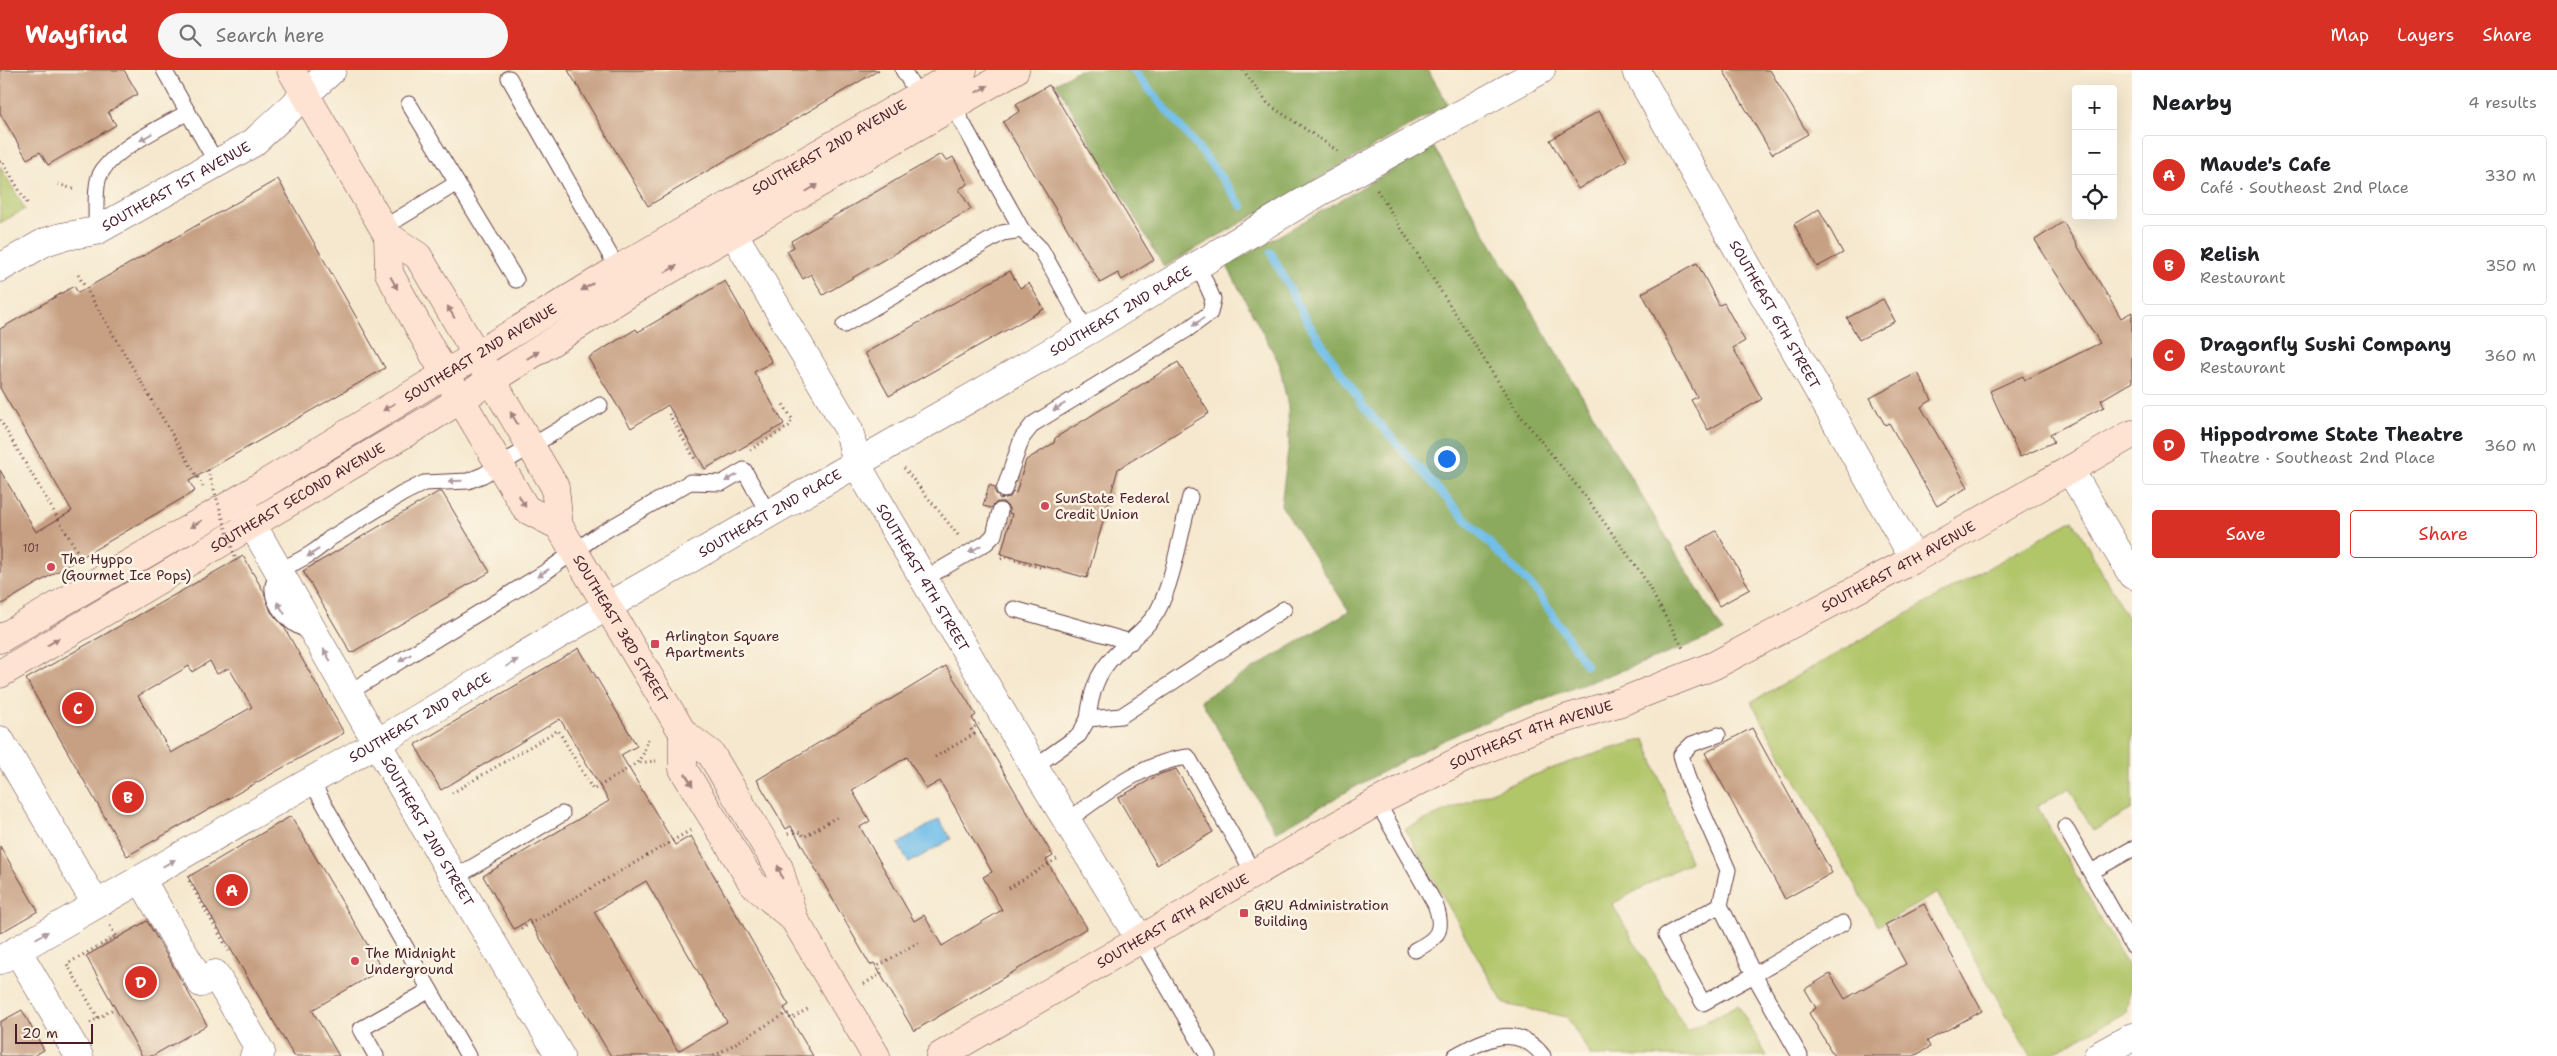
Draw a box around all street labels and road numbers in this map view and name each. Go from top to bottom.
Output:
street label: SOUTHEAST 2ND AVENUE [748,95,910,199]
street label: SOUTHEAST 1ST AVENUE [98,137,254,235]
street label: SOUTHEAST 6TH STREET [1726,237,1824,392]
street label: SOUTHEAST 2ND PLACE [1046,262,1195,360]
street label: SOUTHEAST 2ND AVENUE [400,299,560,406]
street label: SOUTHEAST SECOND AVENUE [207,438,388,556]
street label: SOUTHEAST 2ND PLACE [695,465,845,561]
street label: SOUTHEAST 4TH STREET [873,500,973,655]
street label: SOUTHEAST 4TH AVENUE [1818,517,1979,616]
street label: SOUTHEAST 3RD STREET [569,551,672,707]
street label: SOUTHEAST 2ND PLACE [346,668,494,766]
street label: SOUTHEAST 4TH AVENUE [1446,696,1615,773]
street label: SOUTHEAST 2ND STREET [377,753,478,910]
street label: SOUTHEAST 4TH AVENUE [1093,869,1252,972]

